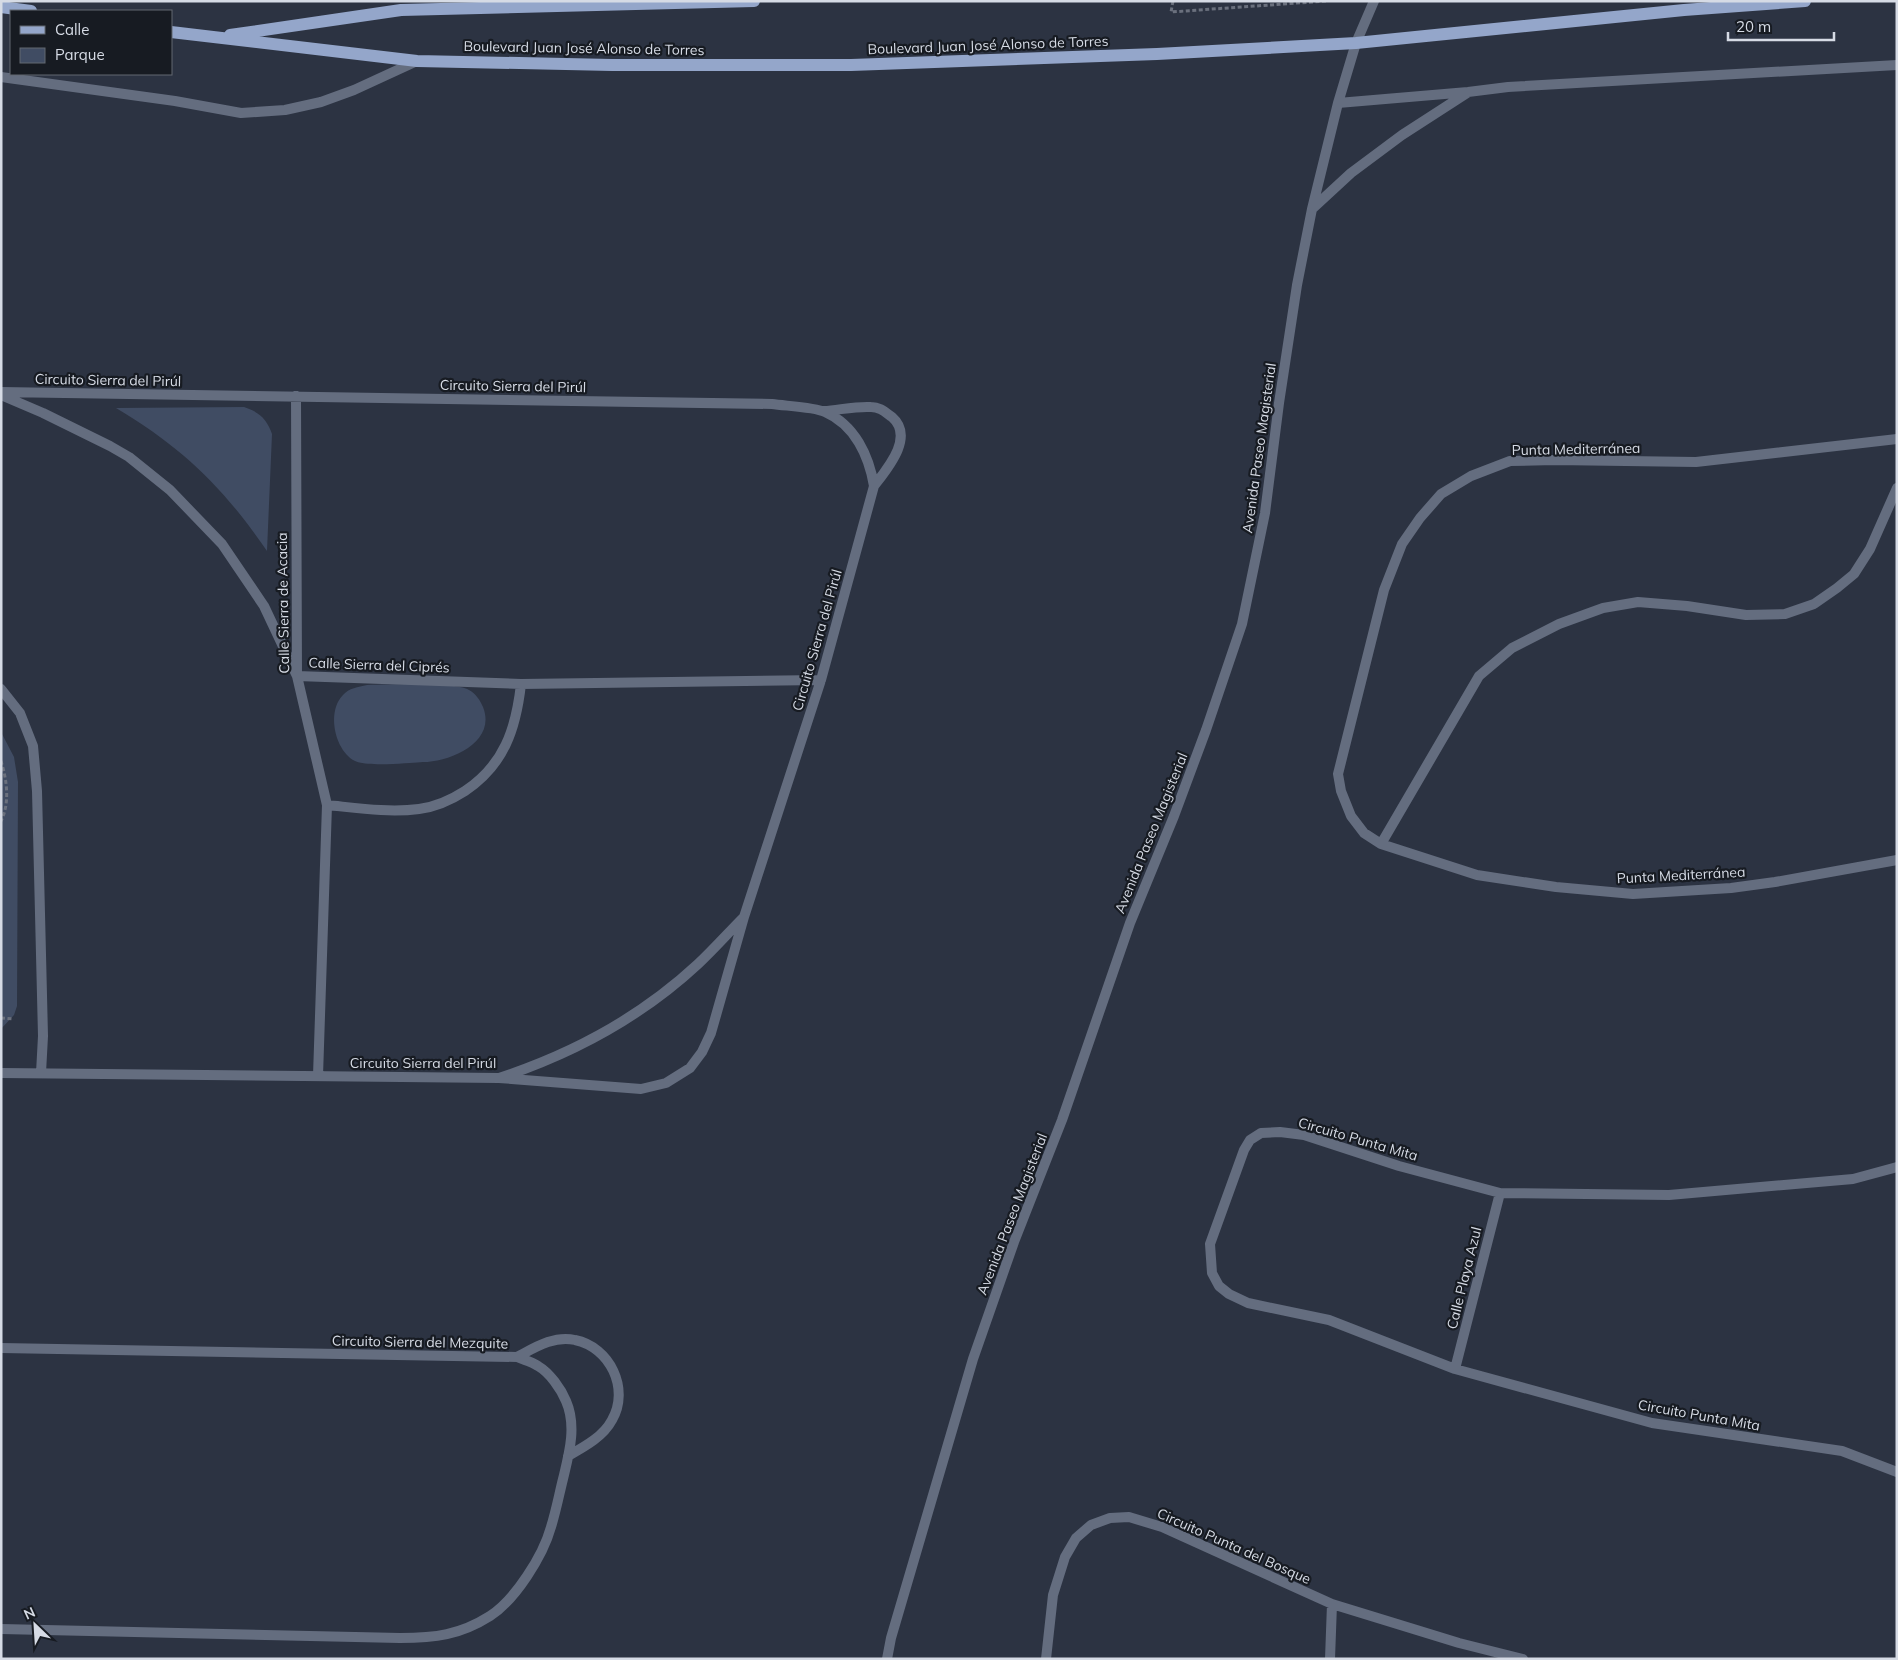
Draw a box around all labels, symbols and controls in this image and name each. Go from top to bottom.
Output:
legend [10,10,172,75]
scale bar [1728,10,1834,42]
text: 20 m [1736,17,1771,36]
text: Calle [55,20,89,39]
street label: Boulevard Juan José Alonso de Torres [867,32,1109,58]
street label: Boulevard Juan José Alonso de Torres [463,37,705,59]
text: Parque [55,45,105,64]
street label: Avenida Paseo Magisterial [1238,362,1280,534]
street label: Circuito Sierra del Pirúl [35,370,181,390]
street label: Circuito Sierra del Pirúl [440,376,586,396]
street label: Punta Mediterránea [1511,439,1641,459]
street label: Calle Sierra de Acacia [273,532,293,674]
street label: Circuito Sierra del Pirúl [788,567,846,713]
street label: Calle Sierra del Ciprés [308,654,450,676]
street label: Avenida Paseo Magisterial [1110,750,1192,916]
street label: Punta Mediterránea [1616,863,1746,887]
street label: Circuito Sierra del Pirúl [350,1054,496,1072]
street label: Circuito Punta Mita [1296,1113,1420,1165]
street label: Avenida Paseo Magisterial [973,1131,1051,1297]
street label: Calle Playa Azul [1443,1225,1485,1331]
street label: Circuito Sierra del Mezquite [332,1331,508,1353]
street label: Circuito Punta Mita [1637,1395,1761,1435]
street label: Circuito Punta del Bosque [1154,1504,1314,1588]
north arrow [10,1600,60,1650]
text: N [21,1603,38,1624]

